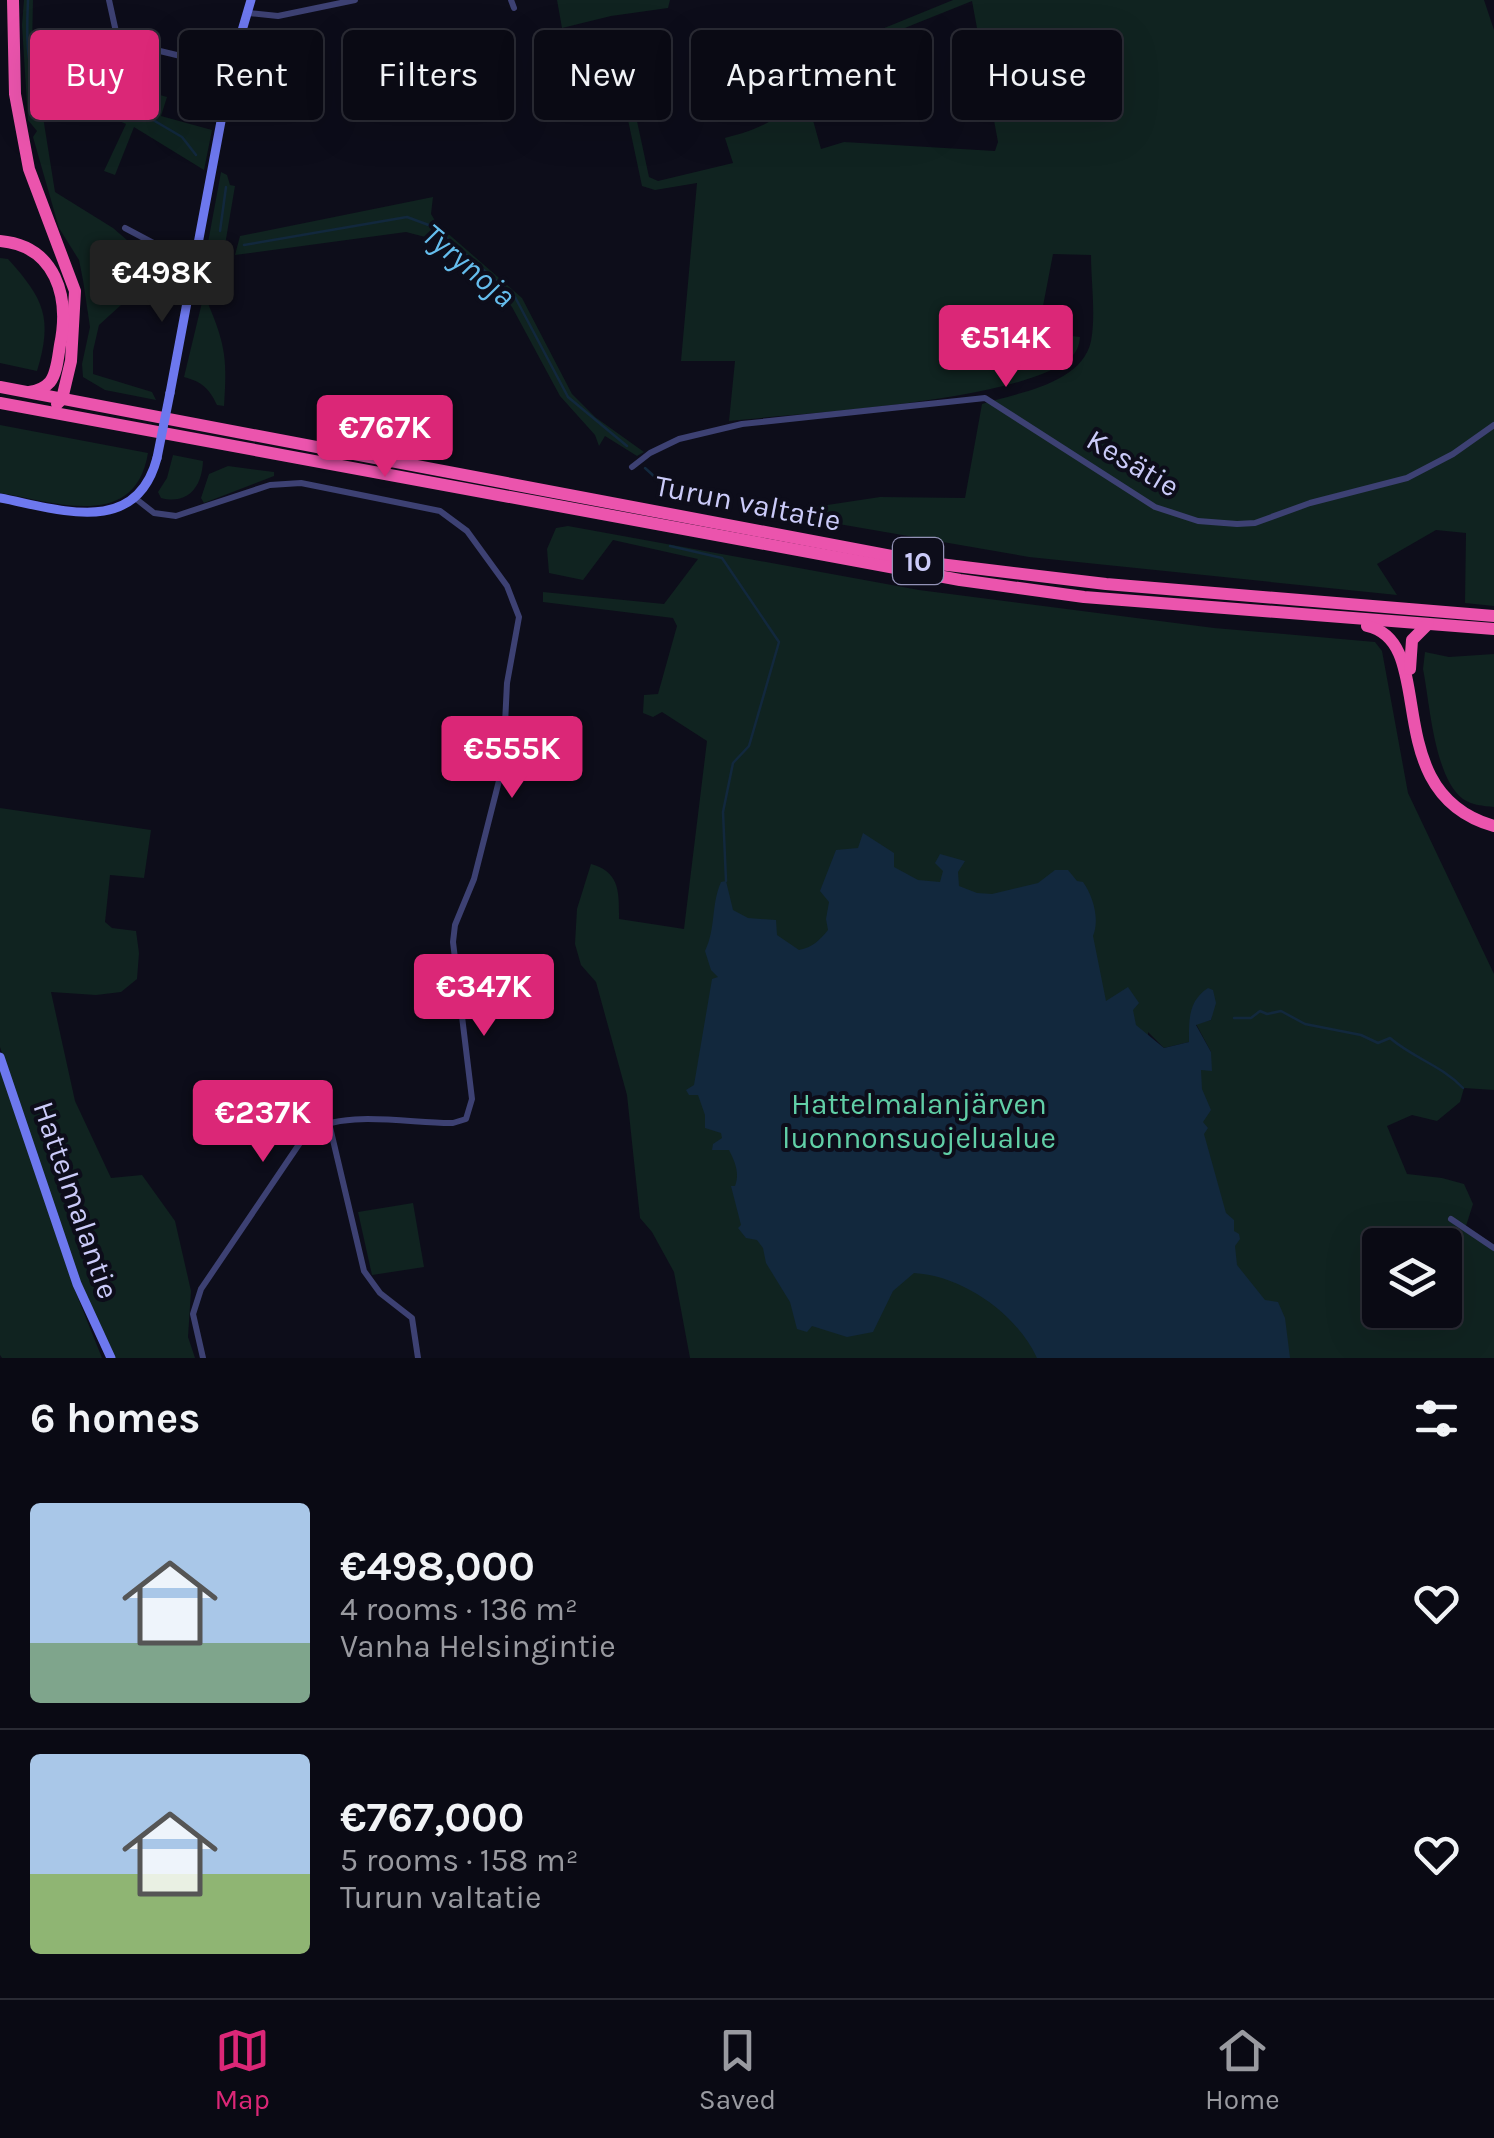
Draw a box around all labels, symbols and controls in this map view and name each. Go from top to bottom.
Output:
chip: Buy [30,30,159,120]
chip: Rent [179,30,323,120]
chip: Filters [343,30,514,120]
chip: New [534,30,671,120]
chip: Apartment [691,30,932,120]
chip: House [952,30,1122,120]
water label: Tyrynoja [415,216,523,315]
pin: €498K [92,240,232,325]
text: €498K [112,254,212,291]
pin: €514K [936,305,1076,390]
text: €514K [961,319,1051,356]
pin: €767K [315,395,455,480]
text: €767K [339,409,431,446]
street label: Kesätie [1080,421,1186,505]
street label: Turun valtatie [652,467,844,539]
road number: 10 [893,538,943,584]
pin: €555K [442,716,582,801]
text: €555K [463,730,561,767]
pin: €347K [414,954,554,1039]
text: €347K [436,968,532,1005]
pin: €237K [193,1080,333,1165]
park label: Hattelmalanjärven luonnonsuojelualue [782,1086,1056,1156]
text: €237K [215,1094,311,1131]
street label: Hattelmalantie [25,1097,127,1303]
map controls [1362,1228,1462,1328]
button: layers [1362,1228,1462,1328]
icon: filters [1409,1391,1464,1446]
text: 6 homes [30,1393,200,1443]
text: €498,000 [340,1541,535,1591]
icon: home [110,1543,230,1663]
icon: heart [1409,1576,1464,1631]
text: 4 rooms · 136 m² [340,1591,578,1628]
text: Vanha Helsingintie [340,1628,616,1665]
text: €767,000 [340,1792,524,1842]
icon: home [110,1794,230,1914]
icon: heart [1409,1827,1464,1882]
text: 5 rooms · 158 m² [340,1842,579,1879]
text: Turun valtatie [340,1879,541,1916]
tab: Map [214,2023,270,2116]
tab: Saved [699,2023,776,2116]
tab: Home [1205,2023,1280,2116]

